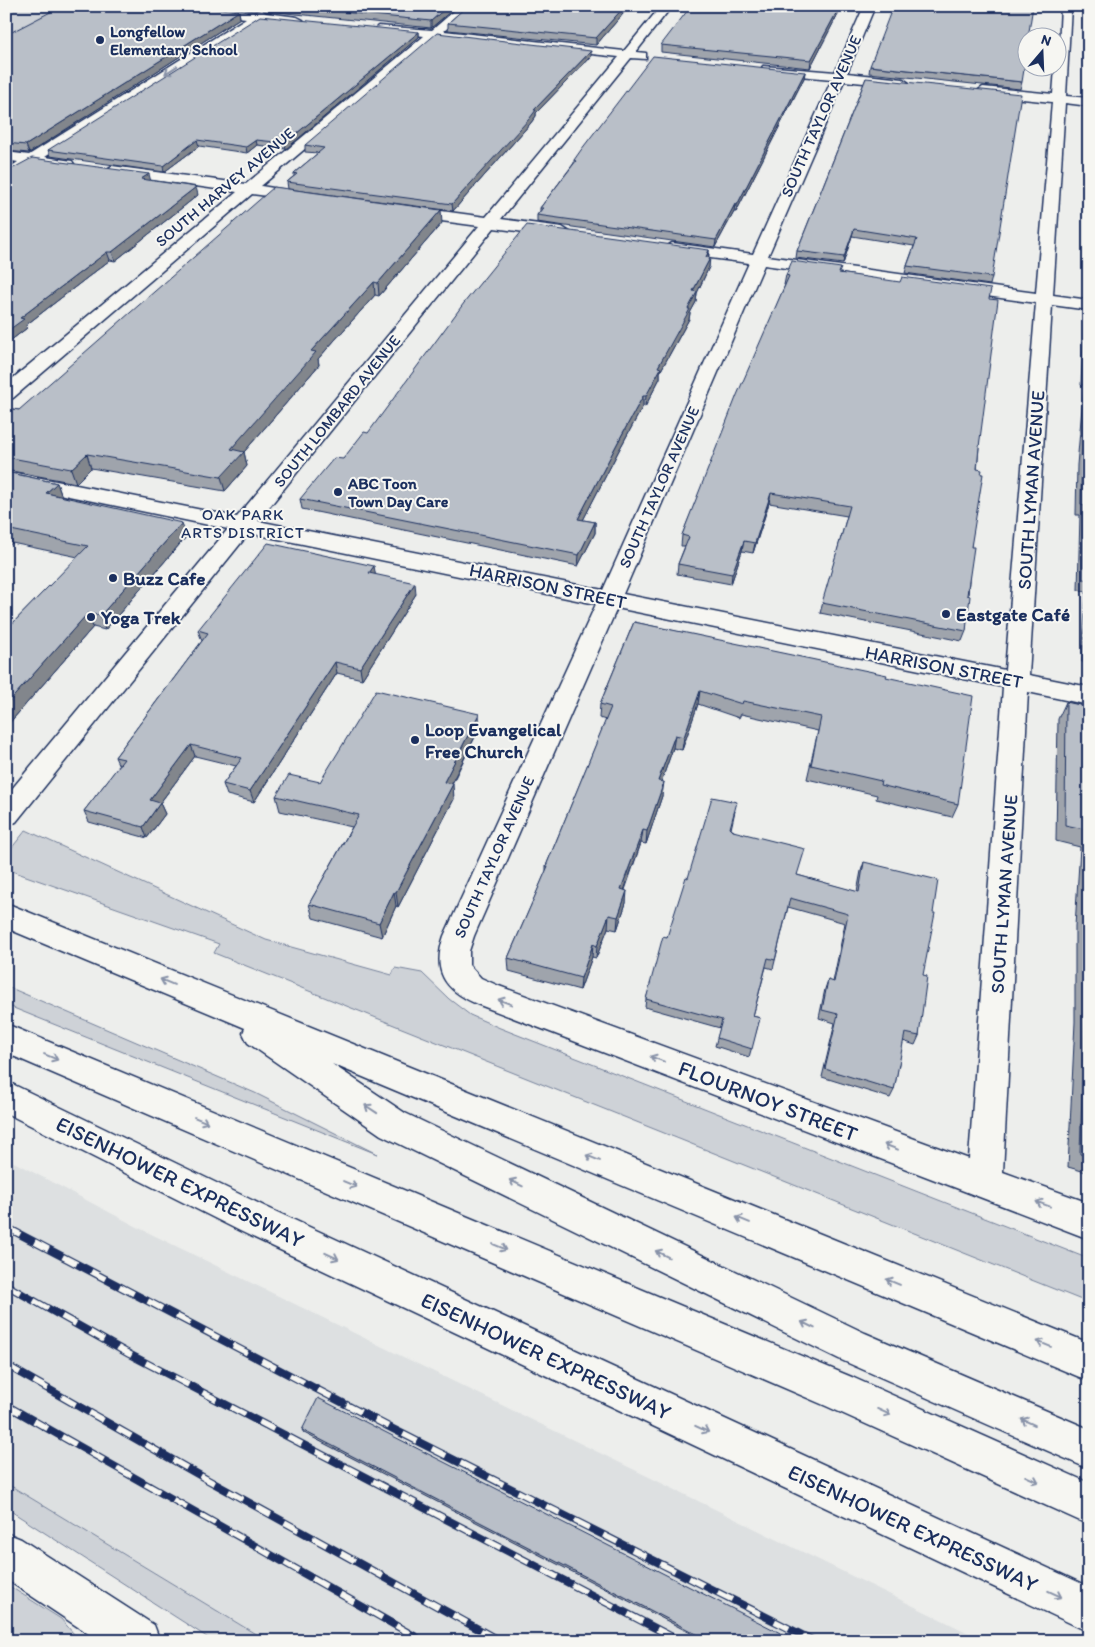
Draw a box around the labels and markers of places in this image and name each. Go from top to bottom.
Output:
place label: Longfellow Elementary School [110,22,238,60]
marker: Longfellow Elementary School [94,34,106,46]
place label: ABC Toon Town Day Care [347,474,449,512]
marker: ABC Toon Town Day Care [332,486,344,498]
place label: Buzz Cafe [123,567,205,590]
marker: Buzz Cafe [107,572,119,584]
place label: Eastgate Café [956,603,1070,626]
place label: Yoga Trek [100,606,181,629]
marker: Eastgate Café [940,608,952,620]
marker: Yoga Trek [85,611,97,623]
place label: Loop Evangelical Free Church [425,718,562,763]
marker: Loop Evangelical Free Church [409,734,421,746]

